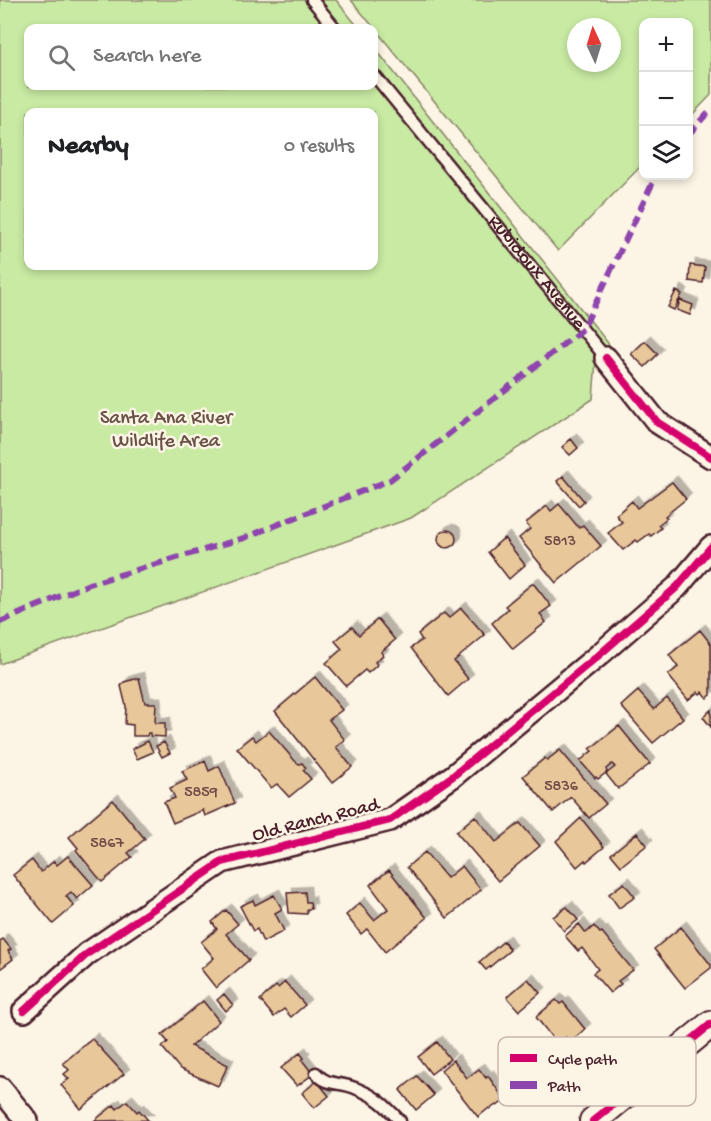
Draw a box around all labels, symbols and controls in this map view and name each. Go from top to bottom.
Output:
north arrow [567,18,621,72]
map controls [639,18,693,180]
button: + [639,18,693,72]
search box [24,24,378,90]
icon: search [45,41,78,74]
text: Search here [93,44,201,70]
button: − [639,72,693,126]
button: layers [639,126,693,180]
text: Nearby [48,132,129,163]
text: 0 results [284,136,354,159]
street label: Rubidoux Avenue [482,211,591,336]
park label: Santa Ana River Wildlife Area [100,408,234,454]
house number: 5813 [544,533,576,552]
house number: 5836 [544,778,579,797]
house number: 5859 [184,784,218,803]
street label: Old Ranch Road [250,794,384,848]
house number: 5867 [90,835,124,854]
legend [498,1037,696,1106]
text: Cycle path [548,1052,618,1071]
text: Path [547,1079,581,1098]

